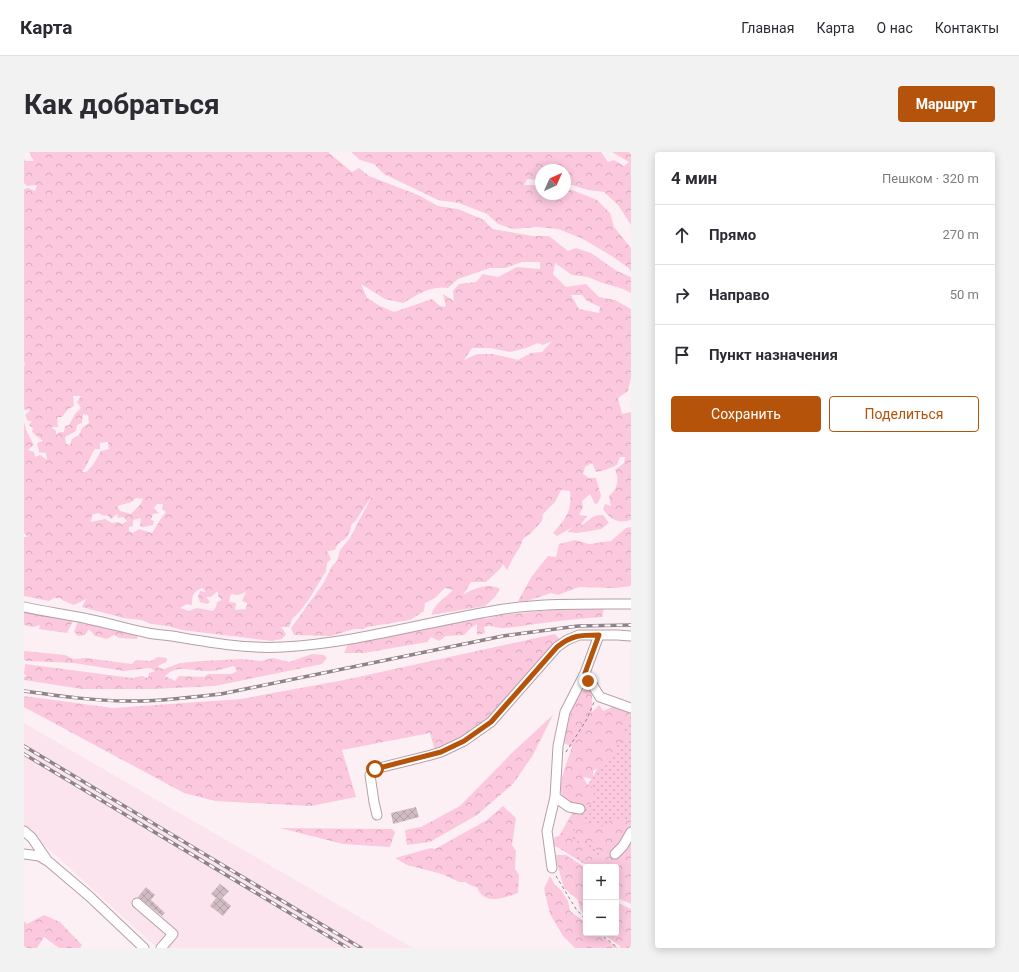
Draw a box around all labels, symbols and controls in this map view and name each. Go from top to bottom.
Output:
text: Карта [20,16,72,39]
text: Главная [741,20,794,36]
text: Карта [816,20,855,36]
text: О нас [877,20,913,36]
text: Контакты [935,20,999,36]
button: Маршрут [898,86,995,122]
text: Как добраться [24,88,220,121]
north arrow [535,164,571,200]
text: 4 мин [671,168,717,188]
text: Пешком · 320 m [882,171,979,186]
icon: ahead [671,224,693,246]
text: Прямо [709,226,756,244]
text: 270 m [942,227,979,242]
icon: right [671,284,693,306]
text: Направо [709,286,770,304]
text: 50 m [950,287,979,302]
icon: arrive [671,344,693,366]
text: Пункт назначения [709,346,838,364]
button: Сохранить [671,396,821,432]
button: Поделиться [829,396,979,432]
route end [579,672,597,690]
route start [366,760,384,778]
map controls [583,864,619,936]
button: + [583,864,619,900]
button: − [583,900,619,936]

